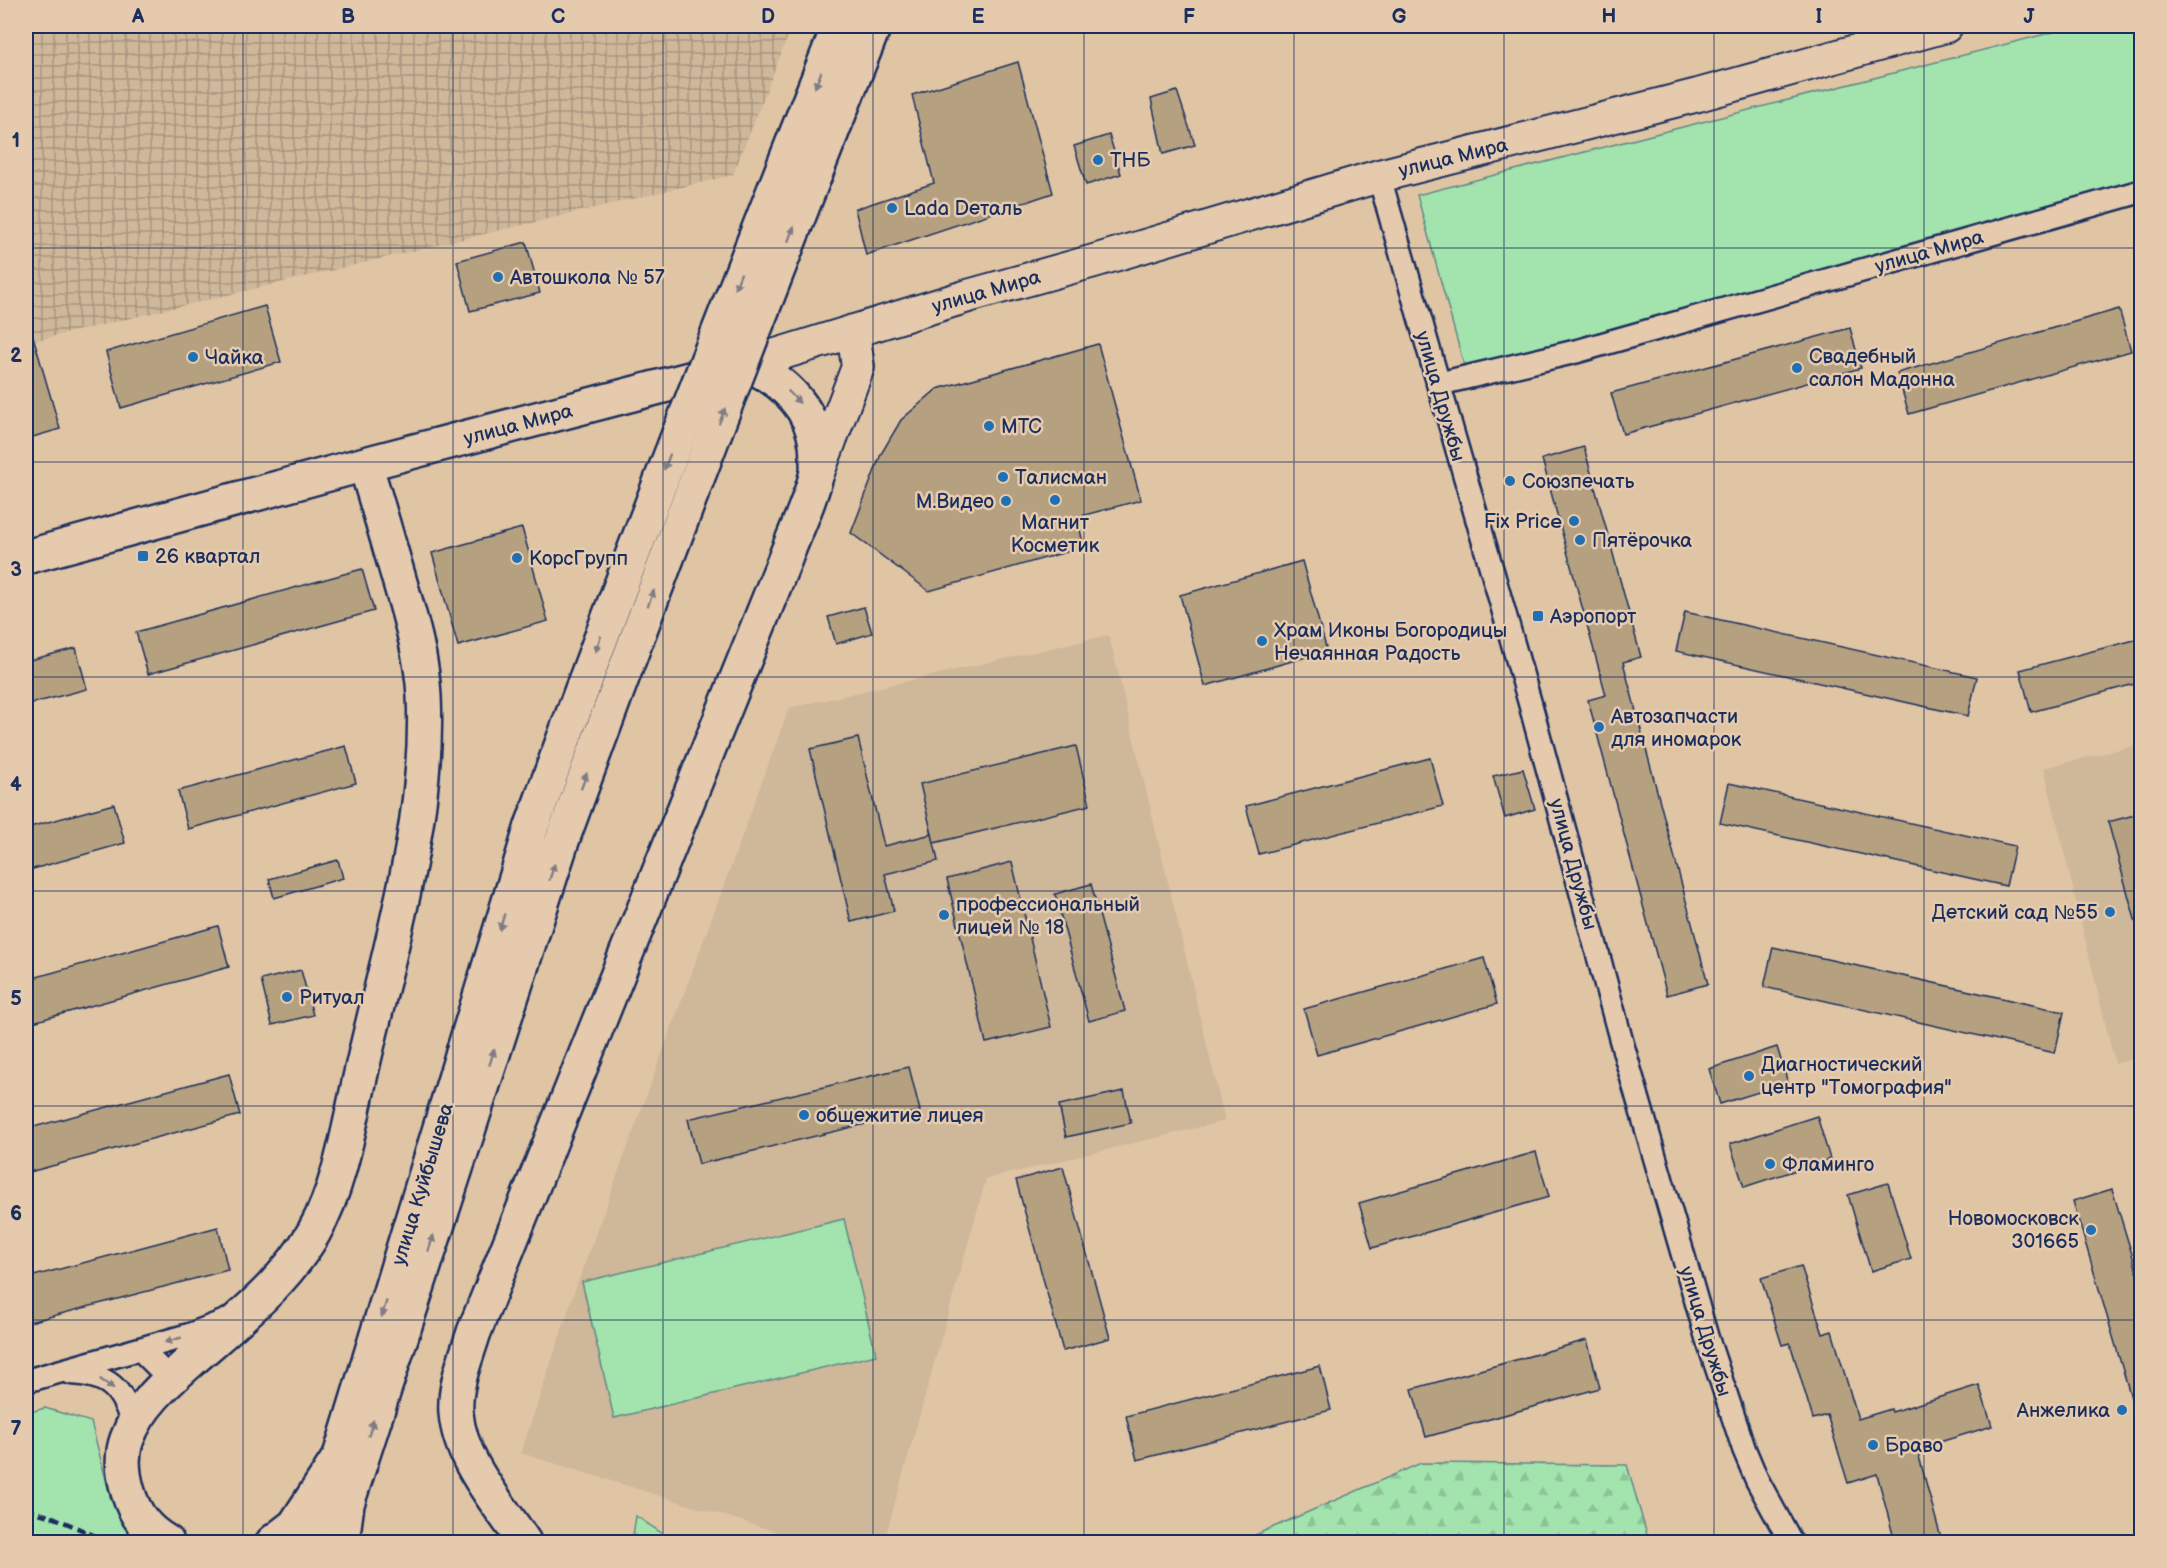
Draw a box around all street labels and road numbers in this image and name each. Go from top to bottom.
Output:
street label: улица Мира [1396,133,1511,183]
street label: улица Мира [1872,225,1986,279]
street label: улица Мира [929,265,1043,319]
street label: улица Дружбы [1410,328,1470,464]
street label: улица Мира [461,399,575,451]
street label: улица Дружбы [1544,796,1602,932]
street label: улица Куйбышева [387,1100,459,1268]
street label: улица Дружбы [1674,1263,1736,1399]

